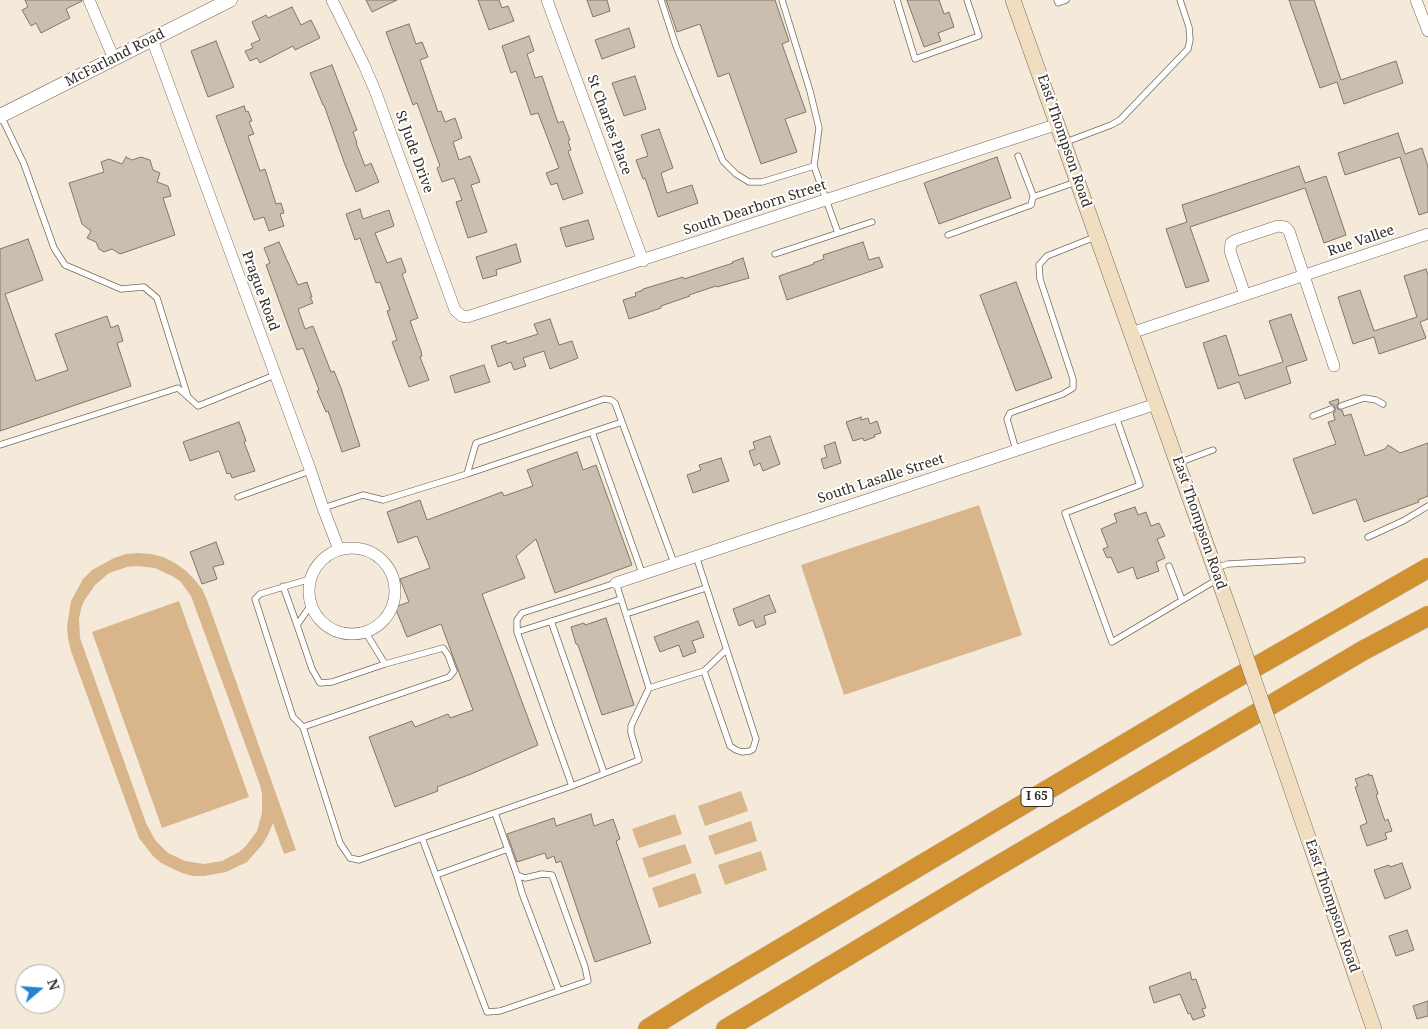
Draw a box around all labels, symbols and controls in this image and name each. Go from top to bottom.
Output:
street label: McFarland Road [62,26,168,90]
street label: East Thompson Road [1033,72,1095,210]
street label: St Charles Place [583,73,635,177]
street label: St Jude Drive [391,108,437,196]
street label: South Dearborn Street [681,177,829,239]
street label: Rue Vallee [1325,222,1397,260]
street label: Prague Road [238,249,282,333]
street label: South Lasalle Street [816,451,946,507]
street label: East Thompson Road [1168,454,1230,592]
road number: I 65 [1021,788,1053,806]
street label: East Thompson Road [1301,837,1363,975]
north arrow [15,964,65,1014]
text: N [43,976,65,993]

